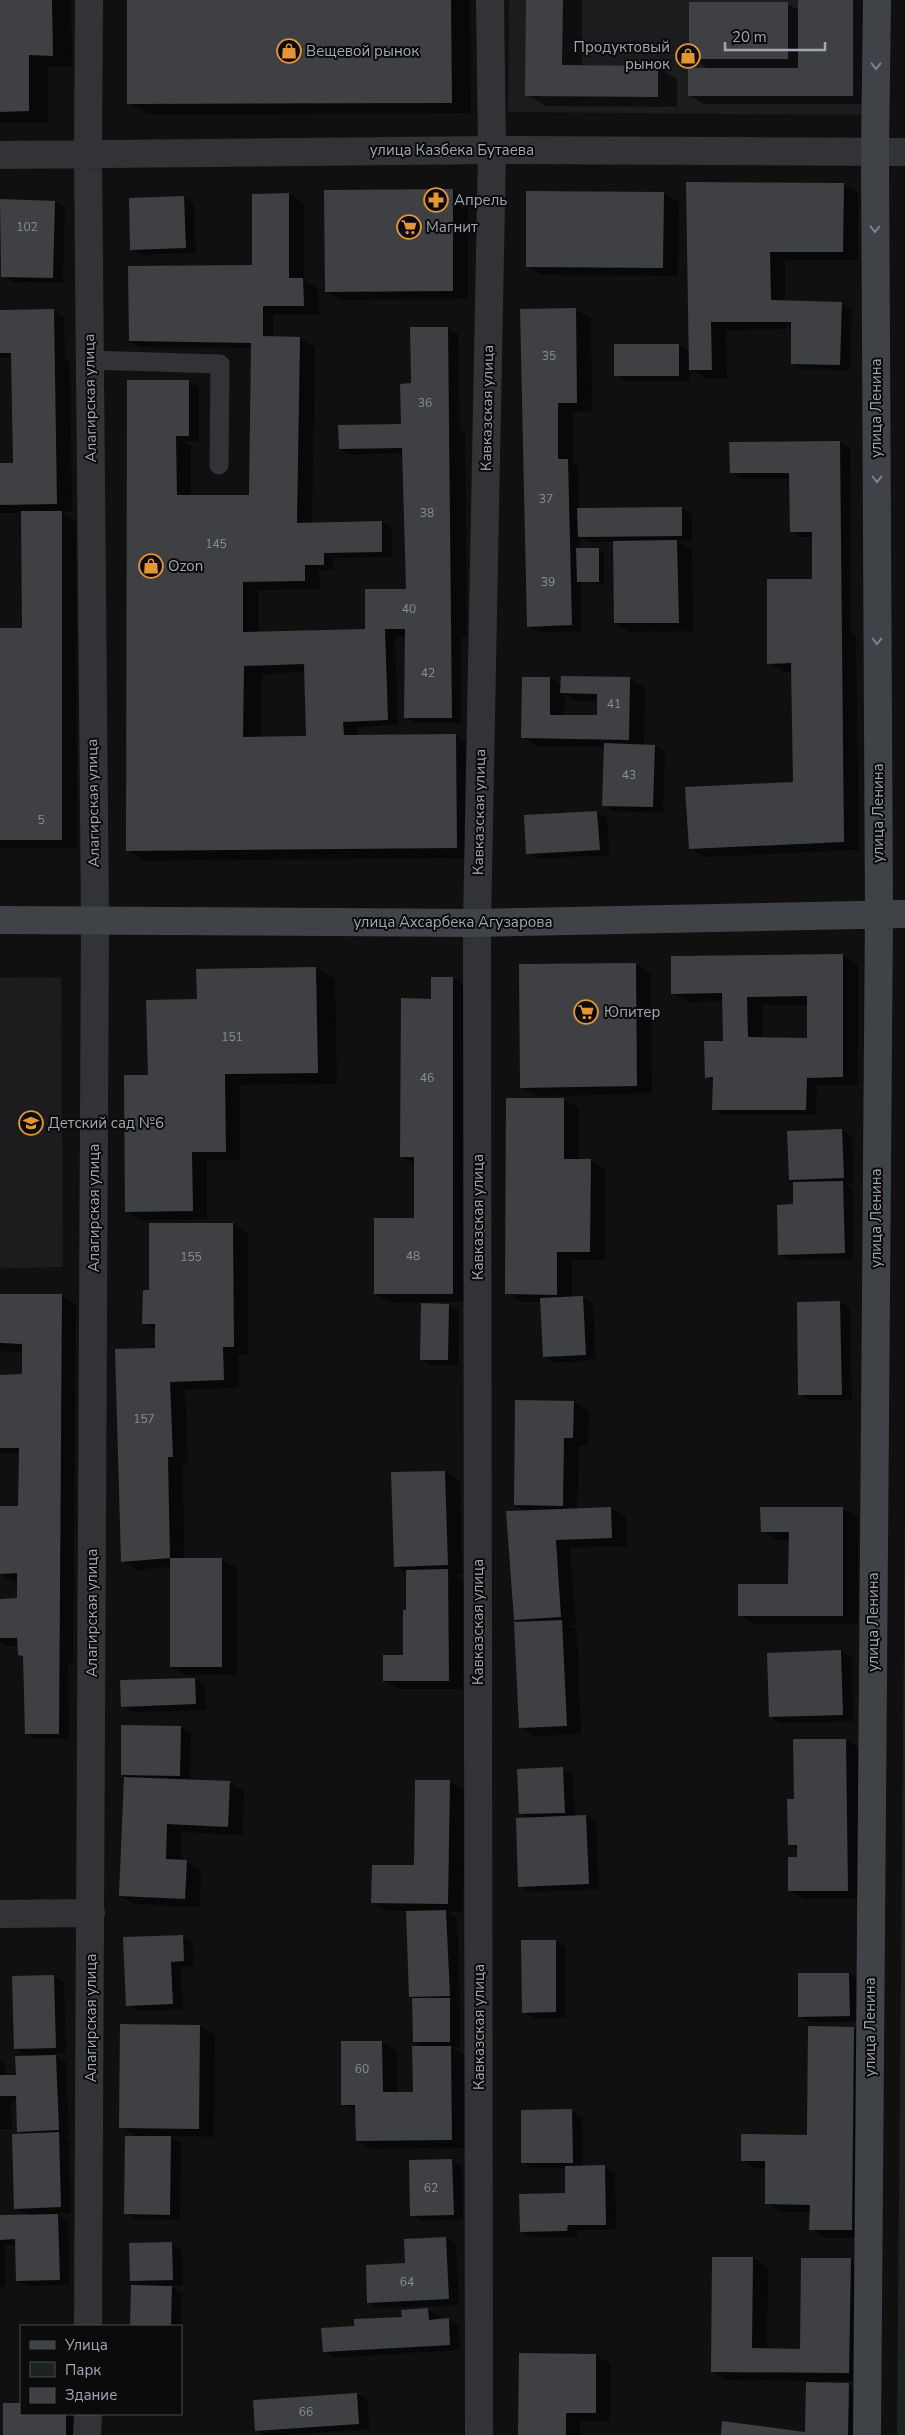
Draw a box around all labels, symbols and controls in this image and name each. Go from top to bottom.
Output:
scale bar [725,20,825,52]
text: 20 m [732,27,767,47]
place label: Продуктовый рынок [574,37,670,74]
shop icon: Вещевой рынок [276,38,302,64]
place label: Вещевой рынок [306,41,419,61]
shop icon: Продуктовый рынок [675,43,701,69]
one-way arrow [871,62,881,70]
street label: улица Казбека Бутаева [370,140,534,160]
pharmacy icon: Апрель [423,187,449,213]
place label: Апрель [454,190,507,210]
supermarket icon: Магнит [396,214,422,240]
place label: Магнит [426,217,478,237]
house number: 102 [16,219,38,235]
one-way arrow [870,225,880,233]
street label: Алагирская улица [79,334,101,462]
street label: Кавказская улица [476,345,498,471]
house number: 35 [542,348,556,364]
street label: улица Ленина [866,358,886,458]
house number: 36 [418,395,432,411]
one-way arrow [872,475,882,483]
house number: 37 [539,491,553,507]
house number: 38 [420,505,434,521]
house number: 145 [205,536,227,552]
shop icon: Ozon [138,553,164,579]
place label: Ozon [168,556,203,576]
house number: 39 [541,574,555,590]
house number: 40 [402,601,416,617]
one-way arrow [872,638,882,645]
house number: 42 [421,665,435,681]
house number: 41 [607,696,621,712]
street label: Алагирская улица [82,739,104,867]
street label: Кавказская улица [468,749,490,875]
street label: улица Ленина [868,763,888,863]
house number: 43 [622,767,636,783]
house number: 5 [37,812,45,828]
street label: улица Ахсарбека Агузарова [353,912,553,932]
supermarket icon: Юпитер [573,999,599,1025]
place label: Юпитер [604,1002,660,1022]
house number: 151 [221,1029,243,1045]
house number: 46 [420,1070,434,1086]
school or university icon: Детский сад №6 [18,1110,44,1136]
place label: Детский сад №6 [48,1113,164,1133]
street label: Алагирская улица [84,1144,104,1272]
street label: Кавказская улица [468,1154,488,1280]
street label: улица Ленина [866,1168,886,1268]
house number: 48 [406,1248,420,1264]
house number: 155 [180,1249,202,1265]
house number: 157 [133,1411,155,1427]
street label: Алагирская улица [82,1549,102,1677]
street label: Кавказская улица [468,1559,488,1685]
street label: улица Ленина [863,1572,883,1672]
street label: Алагирская улица [81,1954,101,2082]
street label: Кавказская улица [469,1964,489,2090]
street label: улица Ленина [860,1977,880,2077]
house number: 60 [355,2061,369,2077]
house number: 62 [424,2180,438,2196]
house number: 64 [400,2274,414,2290]
legend [20,2325,182,2415]
text: Улица [64,2335,108,2355]
text: Парк [65,2360,101,2380]
text: Здание [65,2385,117,2405]
house number: 66 [299,2404,313,2420]

